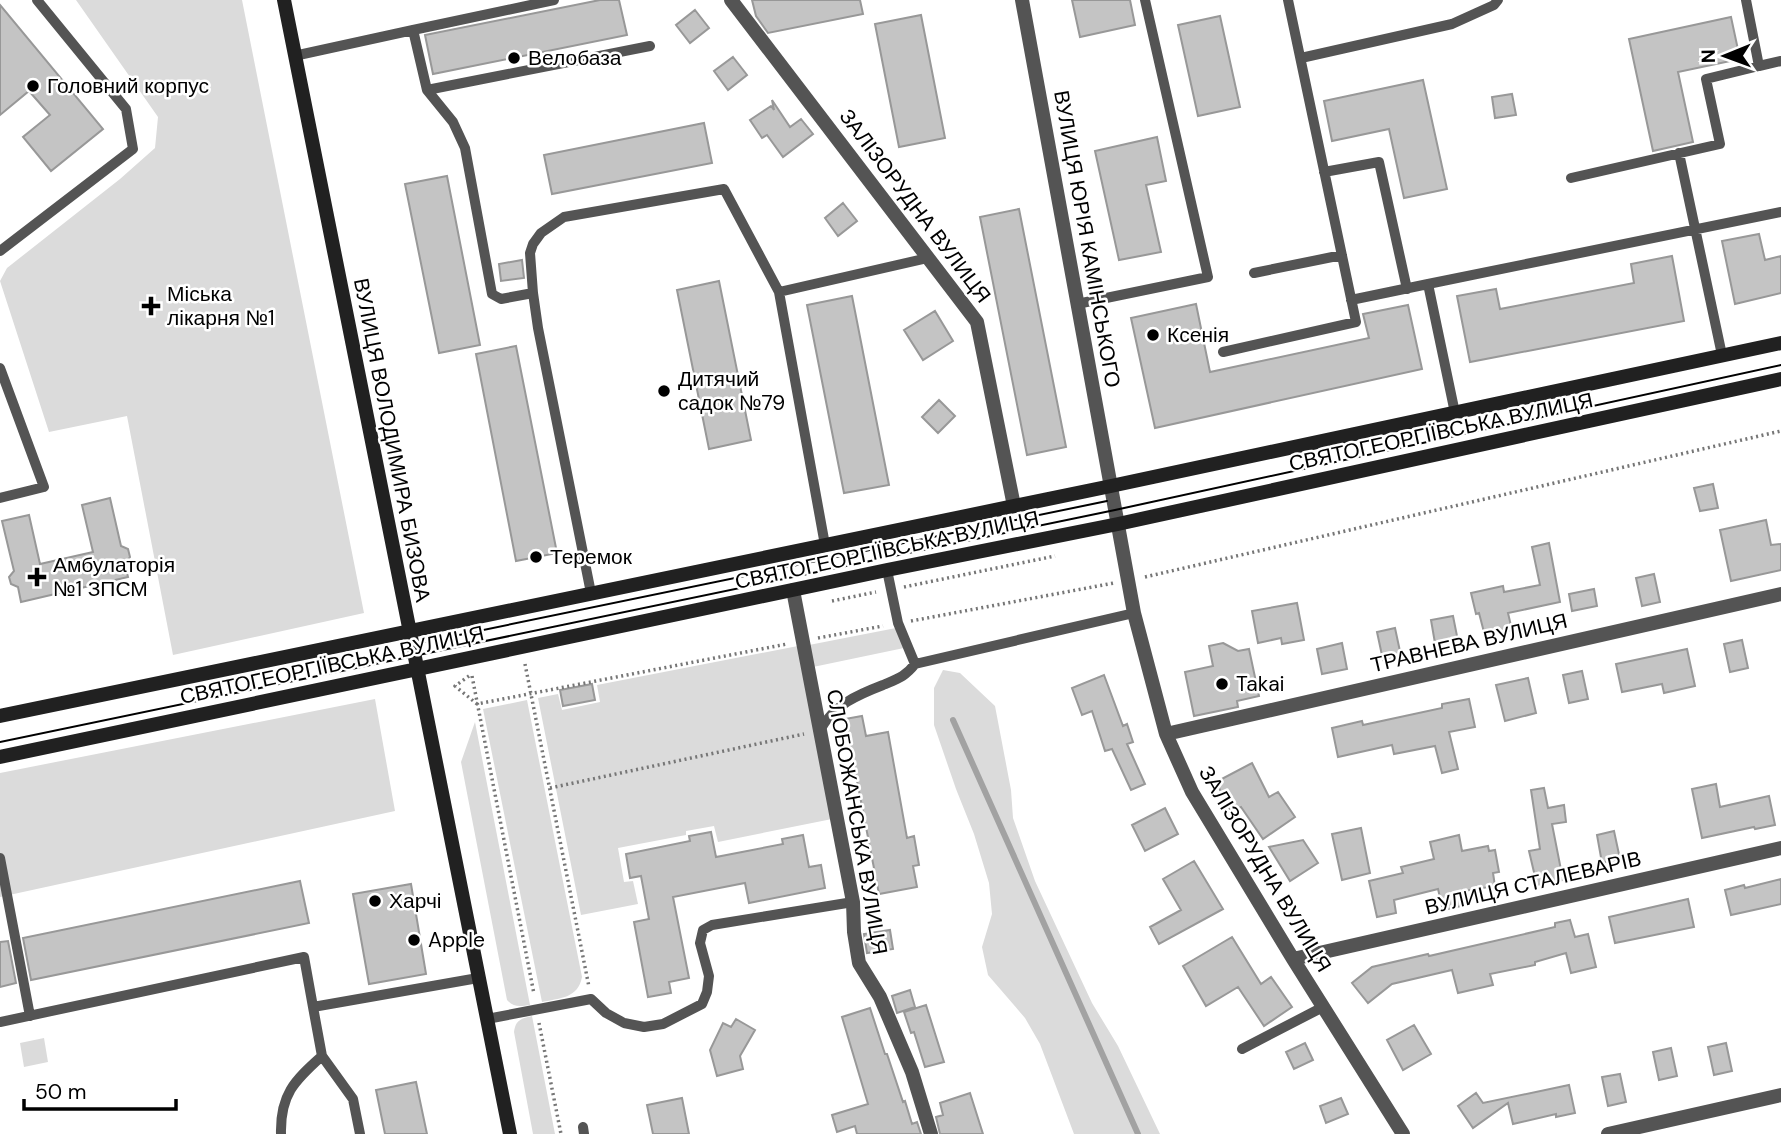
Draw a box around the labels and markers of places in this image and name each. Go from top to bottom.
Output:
place label: Велобаза [528,44,622,72]
marker: Велобаза [506,50,522,66]
place label: Головний корпус [47,72,209,100]
marker: Головний корпус [25,78,41,94]
place label: Міська лікарня №1 [167,280,275,332]
marker: Міська лікарня №1 [141,296,161,316]
place label: Ксенія [1167,321,1229,349]
marker: Ксенія [1145,327,1161,343]
place label: Дитячий садок №79 [678,365,785,417]
marker: Дитячий садок №79 [656,383,672,399]
place label: Теремок [550,543,633,571]
marker: Теремок [528,549,544,565]
place label: Амбулаторія №1 ЗПСМ [53,551,175,603]
marker: Амбулаторія №1 ЗПСМ [27,567,47,587]
place label: Takai [1236,670,1285,698]
marker: Takai [1214,676,1230,692]
place label: Харчі [389,887,442,915]
marker: Харчі [367,893,383,909]
place label: Apple [428,926,485,954]
marker: Apple [406,932,422,948]

